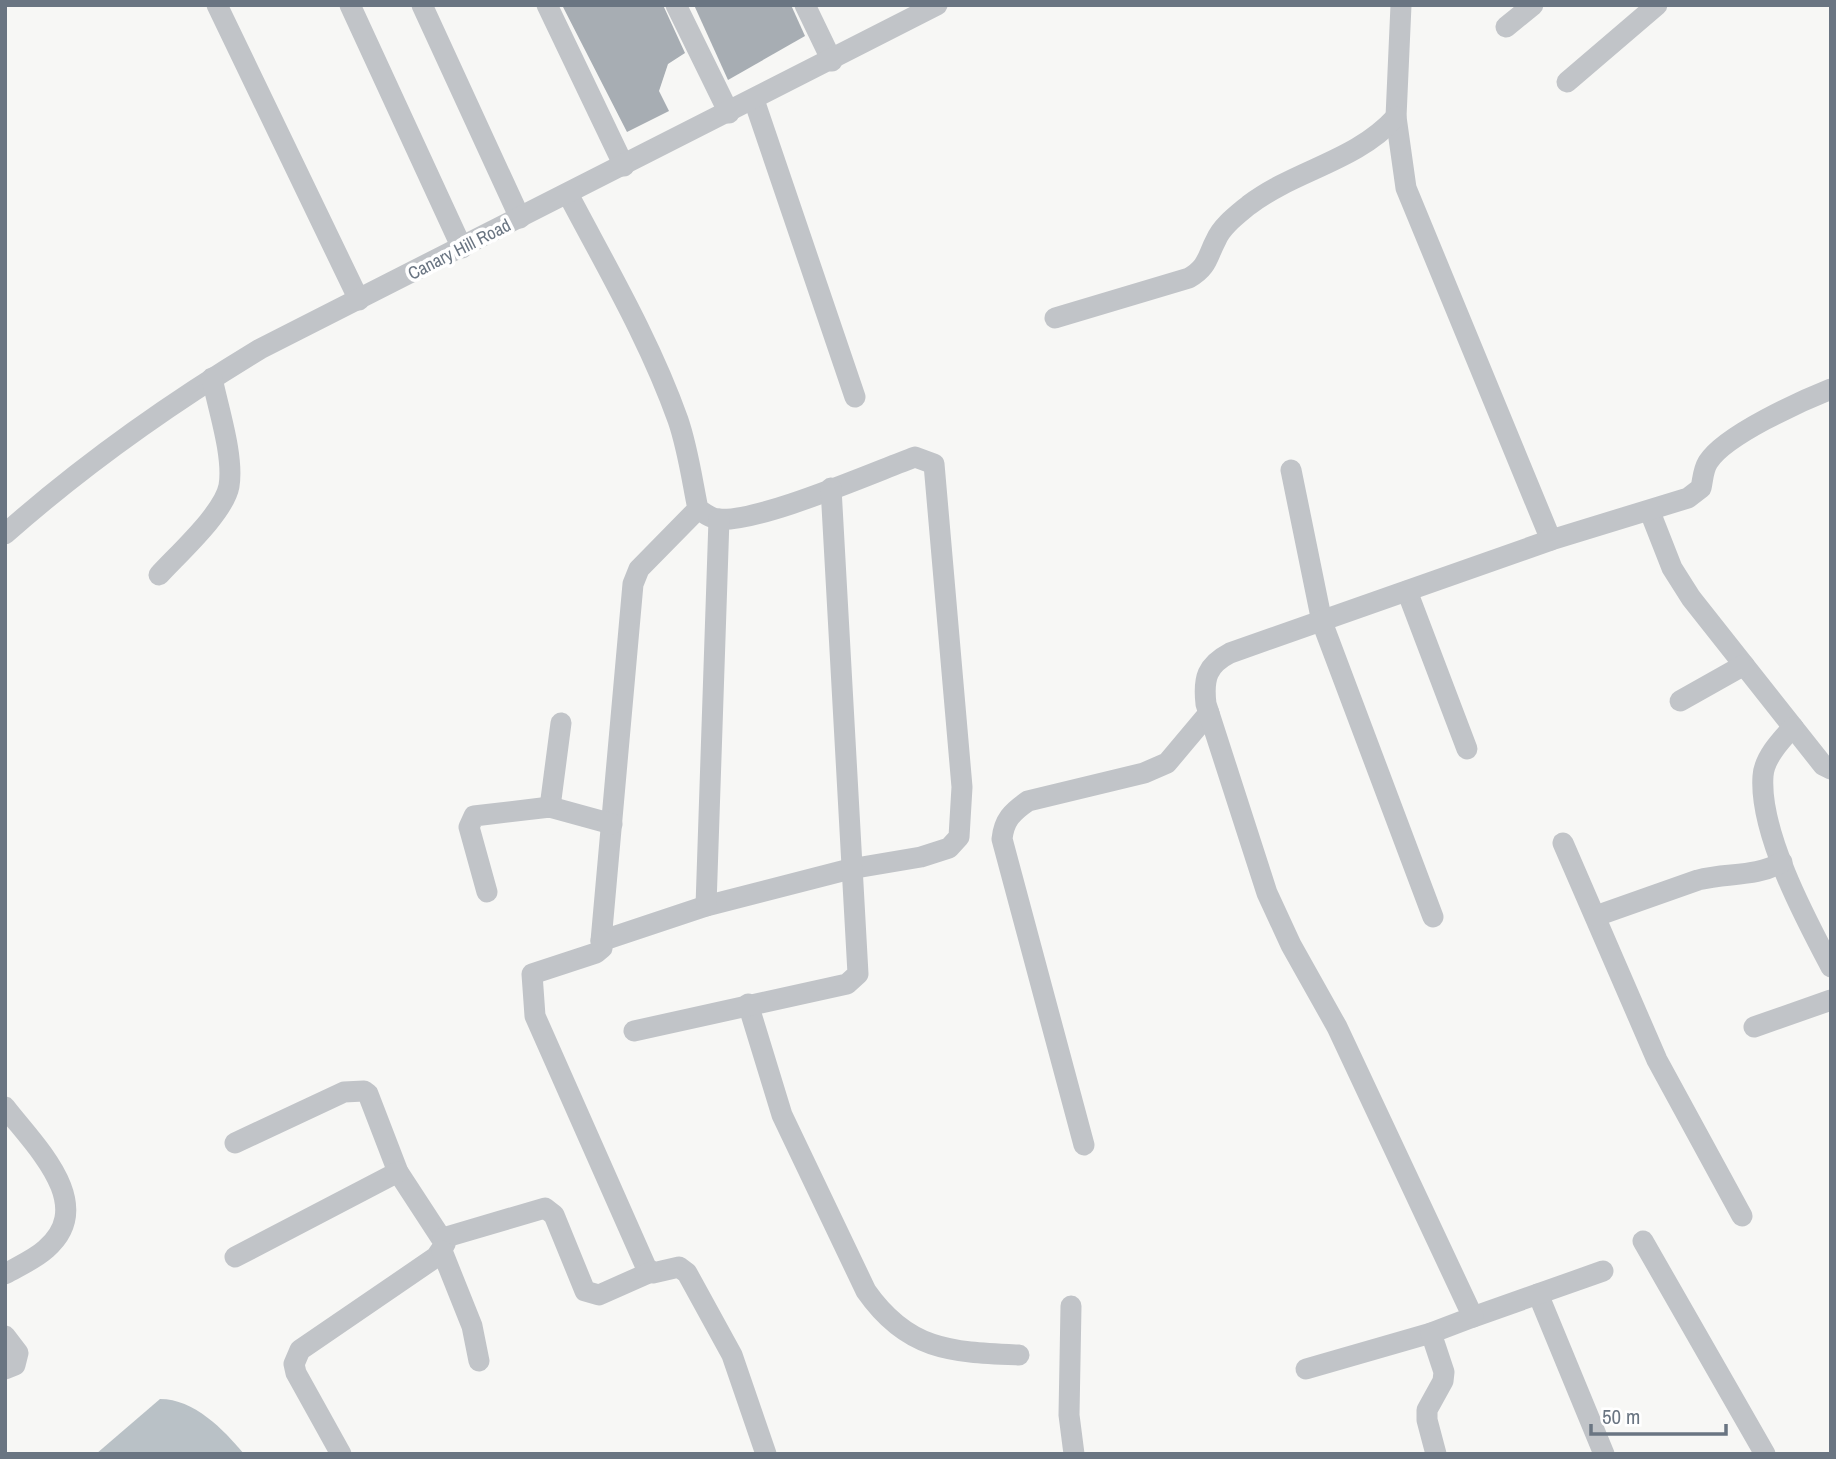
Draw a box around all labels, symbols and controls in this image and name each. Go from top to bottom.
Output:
street label: Canary Hill Road [403,212,515,286]
scale bar [1591,1392,1726,1436]
text: 50 m [1602,1402,1640,1431]

